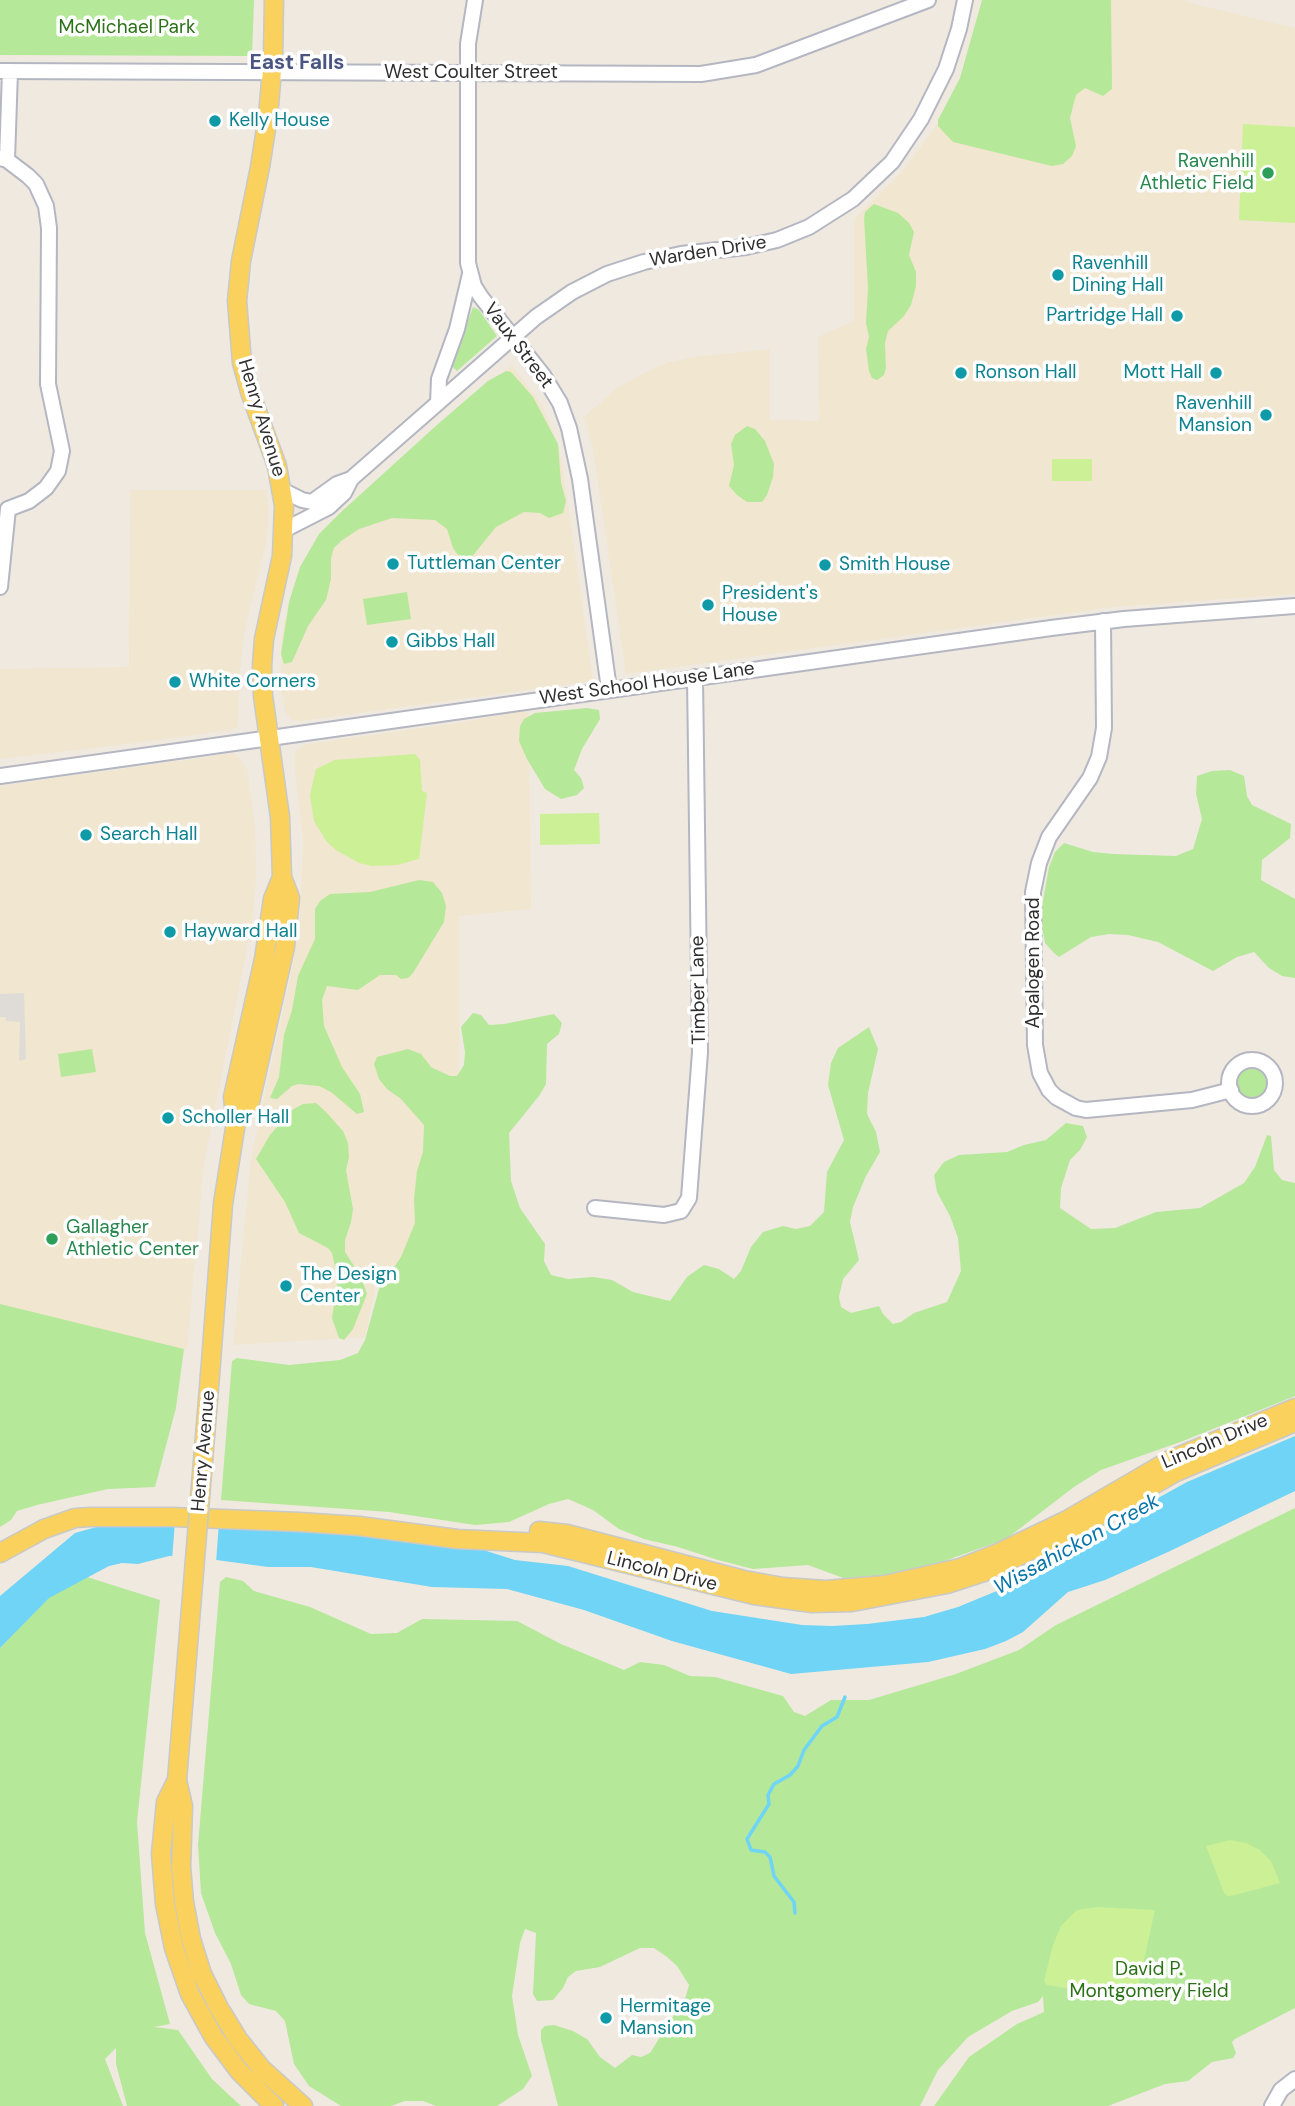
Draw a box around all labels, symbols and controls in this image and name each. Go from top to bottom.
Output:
park label: McMichael Park [58,17,196,39]
district label: East Falls [250,50,344,76]
street label: West Coulter Street [384,62,558,84]
place label: Kelly House [229,110,330,132]
marker: Kelly House [207,113,223,129]
place label: Ravenhill Athletic Field [1140,151,1254,195]
marker: Ravenhill Athletic Field [1260,165,1276,181]
street label: Warden Drive [648,232,768,272]
place label: Ravenhill Dining Hall [1072,253,1163,297]
marker: Ravenhill Dining Hall [1050,267,1066,283]
street label: Vaux Street [478,299,558,393]
place label: Partridge Hall [1046,305,1163,327]
marker: Partridge Hall [1169,308,1185,324]
street label: Henry Avenue [232,356,290,480]
place label: Ronson Hall [975,362,1076,384]
place label: Mott Hall [1123,362,1202,384]
marker: Ronson Hall [953,365,969,381]
marker: Mott Hall [1208,365,1224,381]
place label: Ravenhill Mansion [1176,393,1252,437]
marker: Ravenhill Mansion [1258,407,1274,423]
place label: Tuttleman Center [407,553,561,575]
place label: Smith House [839,554,950,576]
marker: Tuttleman Center [385,556,401,572]
marker: Smith House [817,557,833,573]
place label: President's House [722,583,818,627]
marker: President's House [700,597,716,613]
place label: Gibbs Hall [406,631,495,653]
marker: Gibbs Hall [384,634,400,650]
street label: West School House Lane [538,658,756,710]
place label: White Corners [189,671,316,693]
marker: White Corners [167,674,183,690]
place label: Search Hall [100,824,197,846]
marker: Search Hall [78,827,94,843]
street label: Apalogen Road [1023,897,1045,1029]
place label: Hayward Hall [184,921,297,943]
marker: Hayward Hall [162,924,178,940]
street label: Timber Lane [687,935,711,1045]
place label: Scholler Hall [182,1107,289,1129]
marker: Scholler Hall [160,1110,176,1126]
place label: Gallagher Athletic Center [66,1217,199,1261]
marker: Gallagher Athletic Center [44,1231,60,1247]
place label: The Design Center [300,1264,397,1308]
marker: The Design Center [278,1278,294,1294]
street label: Henry Avenue [187,1389,221,1513]
street label: Lincoln Drive [1159,1409,1271,1475]
water label: Wissahickon Creek [990,1489,1164,1601]
street label: Lincoln Drive [605,1547,719,1597]
park label: David P. Montgomery Field [1069,1959,1229,2003]
place label: Hermitage Mansion [620,1996,711,2040]
marker: Hermitage Mansion [598,2010,614,2026]

